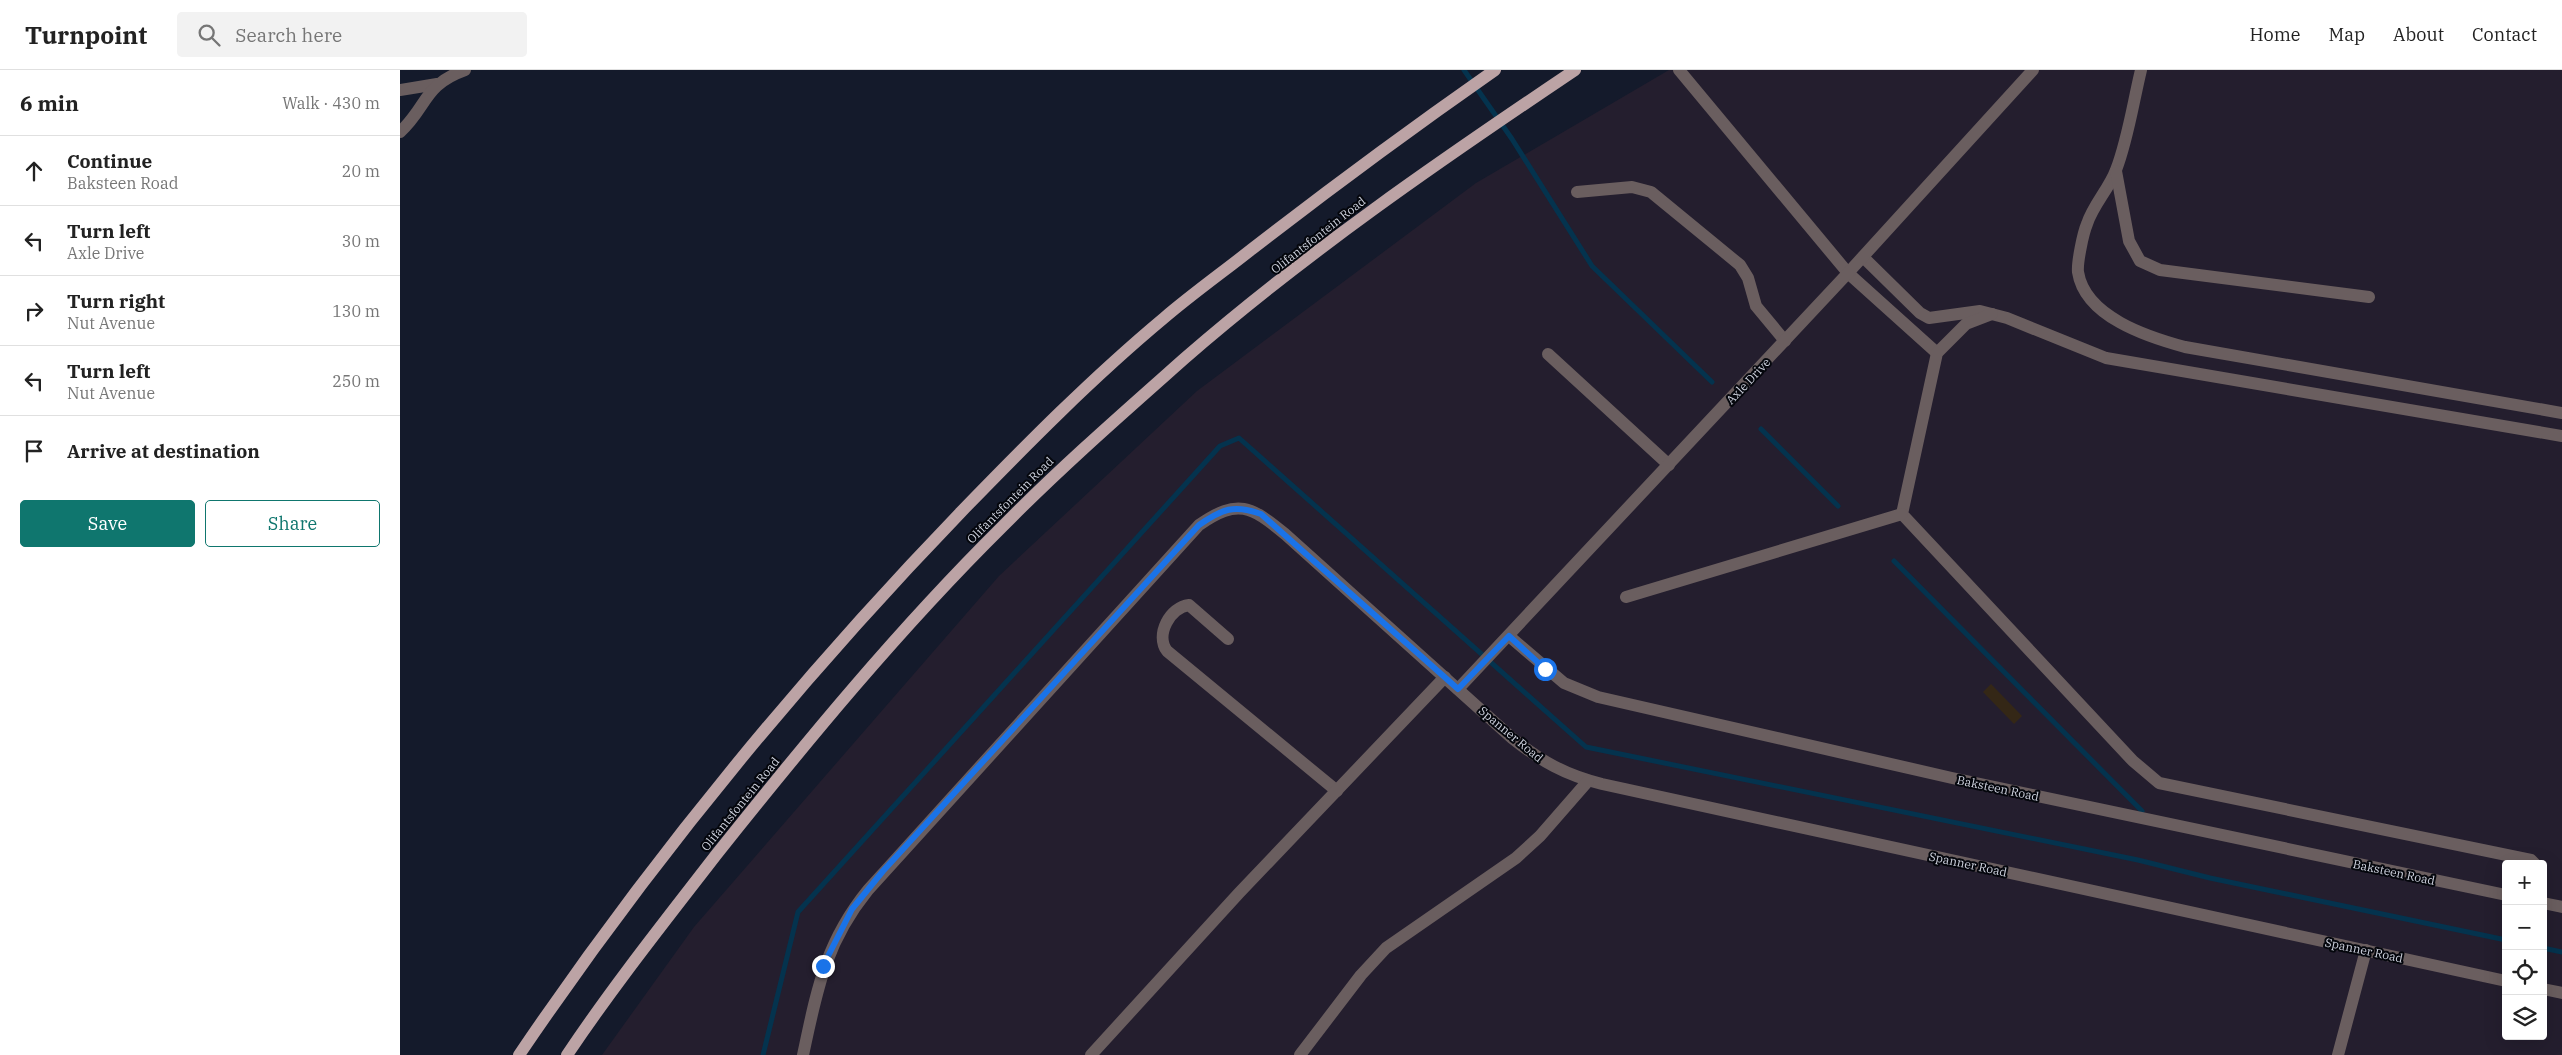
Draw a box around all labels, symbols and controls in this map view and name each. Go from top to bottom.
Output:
search box [177,12,527,57]
text: Turnpoint [25,19,147,51]
icon: search [195,21,223,49]
text: Search here [235,23,342,47]
text: Home [2249,23,2301,46]
text: Map [2329,23,2365,46]
text: About [2393,23,2444,46]
text: Contact [2472,23,2537,46]
text: 6 min [20,89,79,117]
text: Walk · 430 m [282,93,380,113]
text: Continue [67,149,152,173]
icon: ahead [20,157,48,185]
text: 20 m [342,161,380,181]
text: Baksteen Road [67,173,178,193]
street label: Olifantsfontein Road [1268,193,1368,277]
text: Turn left [67,219,150,243]
icon: left [20,227,48,255]
text: 30 m [342,231,380,251]
text: Axle Drive [67,243,144,263]
text: Turn right [67,289,165,313]
icon: right [20,297,48,325]
text: 130 m [332,301,380,321]
text: Nut Avenue [67,313,155,333]
street label: Axle Drive [1723,355,1773,407]
text: Turn left [67,359,150,383]
icon: left [20,367,48,395]
text: 250 m [332,371,380,391]
text: Nut Avenue [67,383,155,403]
icon: arrive [20,437,48,465]
text: Arrive at destination [67,439,260,463]
street label: Olifantsfontein Road [964,454,1056,546]
button: Save [20,500,195,547]
button: Share [205,500,380,547]
route start [1534,658,1557,681]
street label: Spanner Road [1476,703,1546,765]
street label: Olifantsfontein Road [698,754,782,854]
street label: Baksteen Road [1956,772,2040,804]
street label: Spanner Road [1928,848,2008,880]
street label: Baksteen Road [2352,856,2436,888]
map controls [2502,860,2547,1040]
button: + [2502,860,2547,905]
button: − [2502,905,2547,950]
street label: Spanner Road [2324,934,2404,966]
button: locate [2502,950,2547,995]
route end [812,955,835,978]
button: layers [2502,995,2547,1040]

